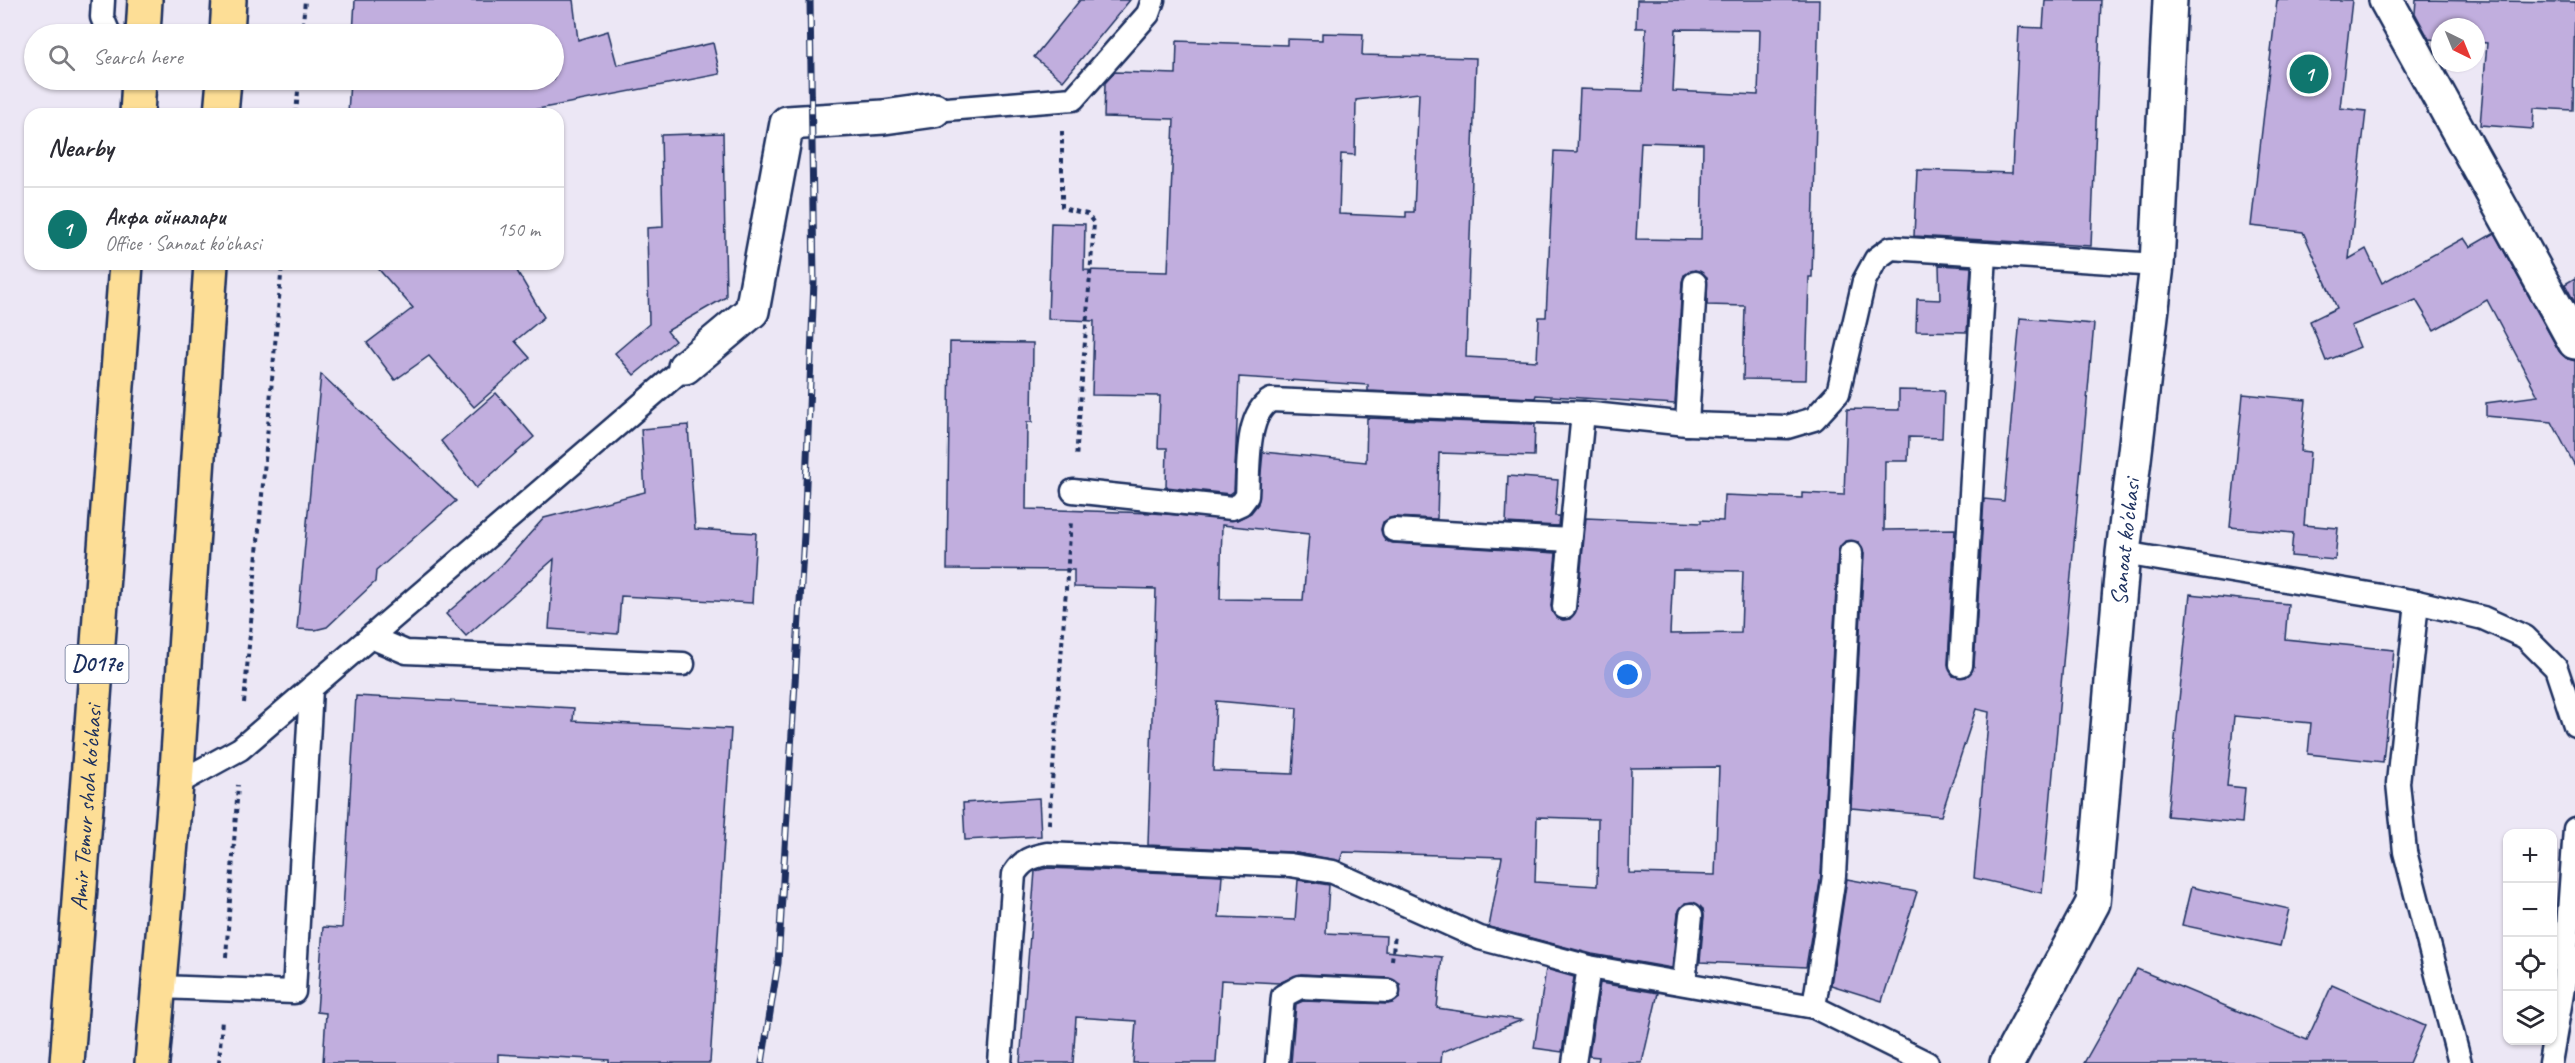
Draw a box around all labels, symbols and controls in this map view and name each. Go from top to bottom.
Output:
north arrow [2431,18,2485,72]
search box [24,24,564,90]
icon: search [45,41,78,74]
text: Search here [93,43,183,71]
pin: 1 [2290,52,2328,97]
text: Nearby [48,131,113,164]
text: Акфа ойналари [105,203,225,231]
text: 1 [63,217,72,242]
text: 150 m [497,217,540,242]
text: Office · Sanoat ko'chasi [105,231,261,256]
street label: Sanoat ko'chasi [2104,474,2147,607]
road number: D017e [66,645,128,683]
your location [1613,660,1642,689]
street label: Amir Temur shoh ko'chasi [63,701,109,911]
map controls [2503,829,2557,1045]
button: + [2503,829,2557,883]
button: − [2503,883,2557,937]
button: locate [2503,937,2557,991]
button: layers [2503,991,2557,1045]

